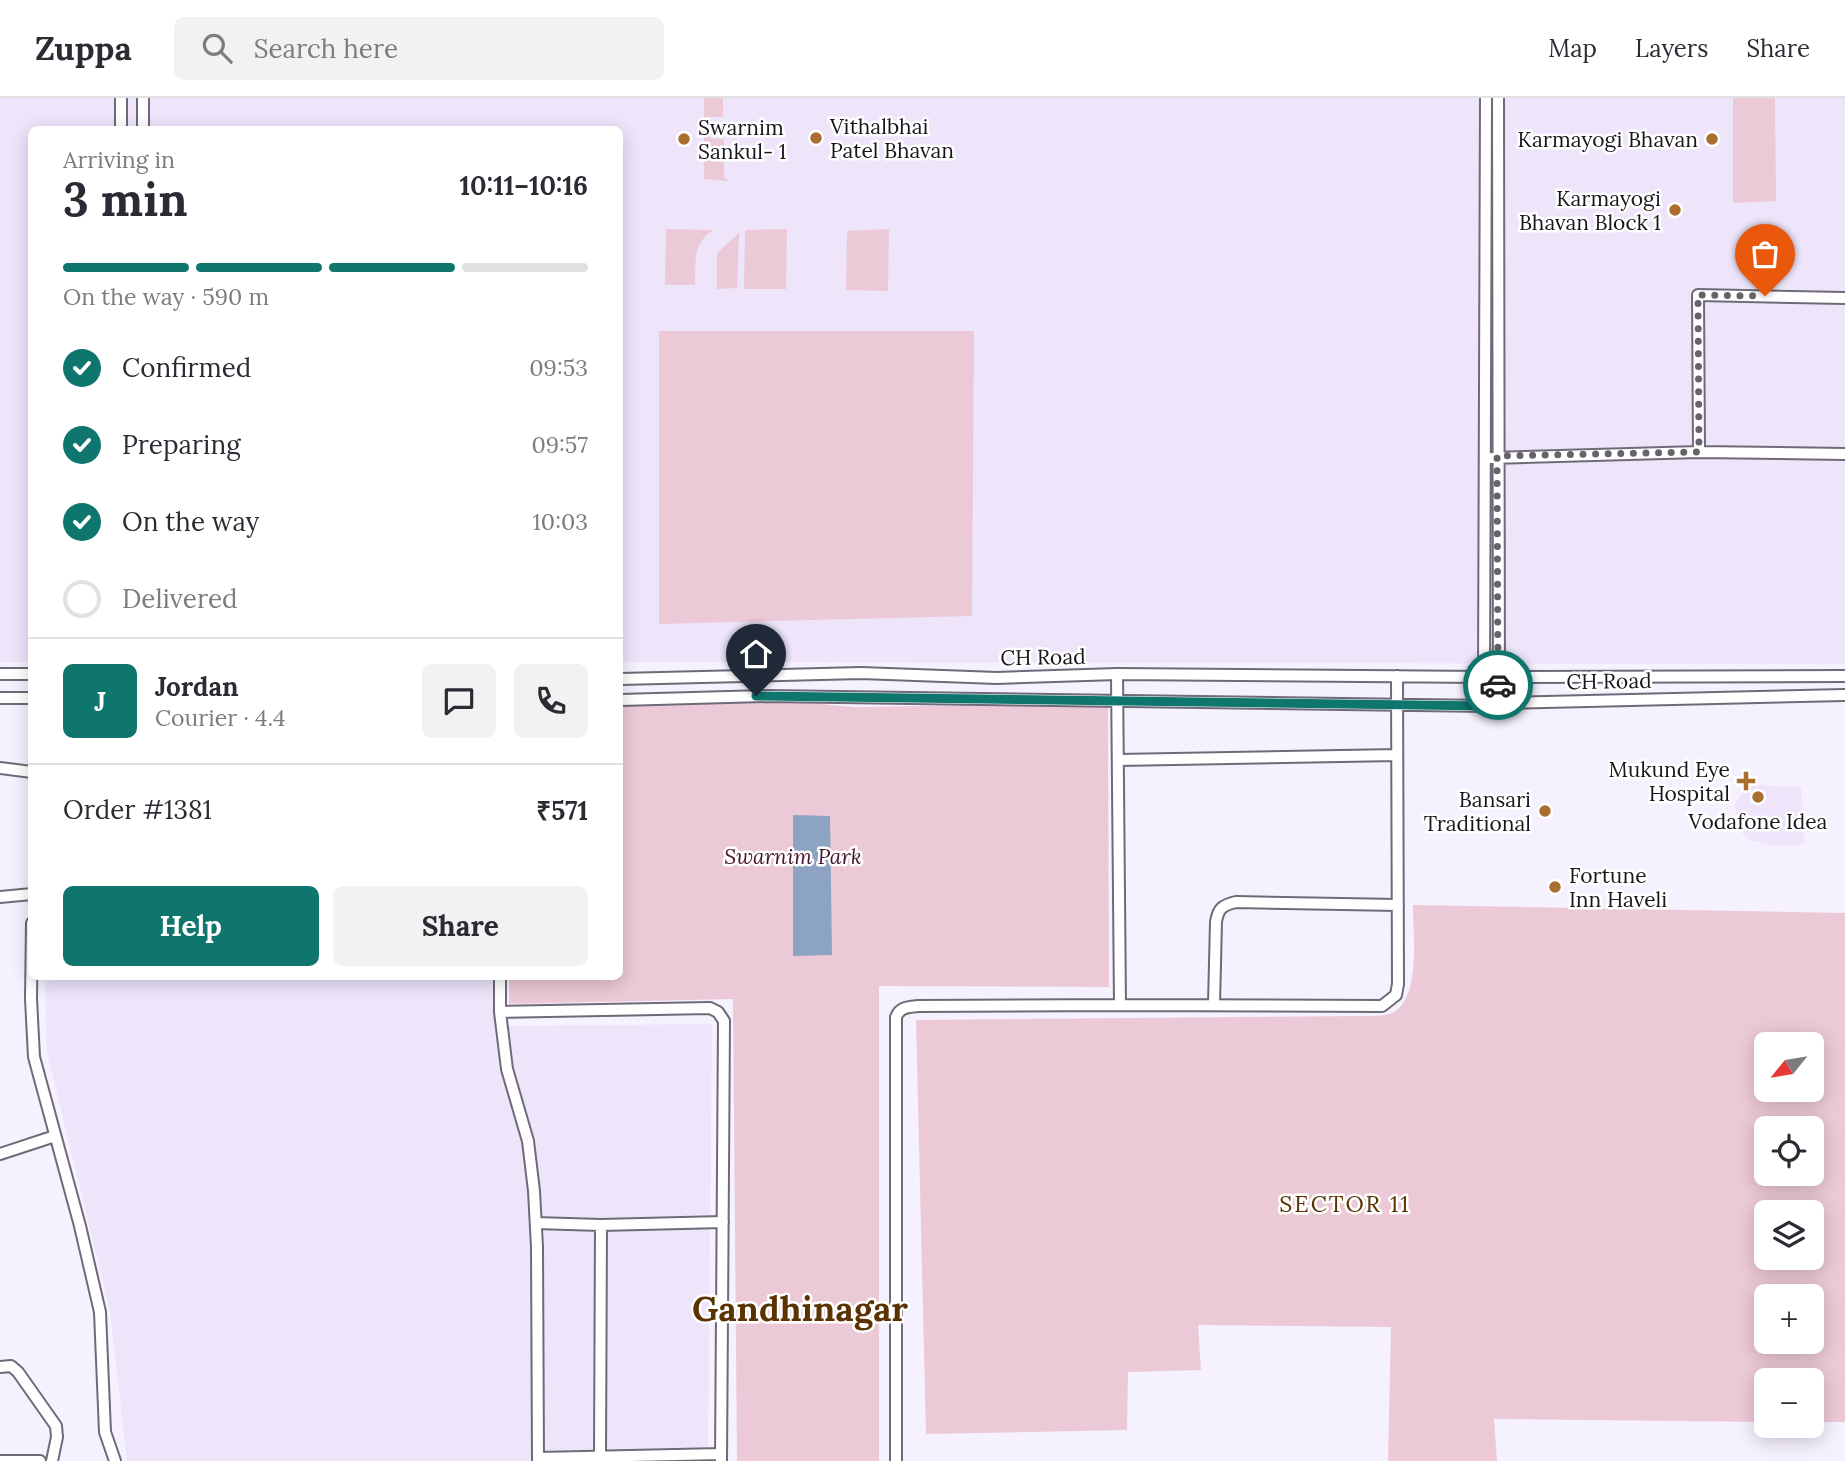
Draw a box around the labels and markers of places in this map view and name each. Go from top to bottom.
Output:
place label: Vithalbhai Patel Bhavan [829,113,954,164]
place label: Swarnim Sankul- 1 [698,114,786,165]
place label: Karmayogi Bhavan [1518,126,1698,153]
marker: Vithalbhai Patel Bhavan [808,130,824,146]
marker: Swarnim Sankul- 1 [676,131,692,147]
marker: Karmayogi Bhavan [1704,131,1720,147]
place label: Karmayogi Bhavan Block 1 [1519,185,1661,236]
marker: Karmayogi Bhavan Block 1 [1667,202,1683,218]
pin [1735,224,1795,296]
pin [726,624,786,696]
place label: Mukund Eye Hospital [1608,756,1730,807]
marker: Mukund Eye Hospital [1736,771,1756,791]
place label: Bansari Traditional [1424,786,1531,837]
marker: Vodafone Idea [1750,789,1766,805]
marker: Bansari Traditional [1537,803,1553,819]
place label: Vodafone Idea [1688,808,1828,835]
place label: Fortune Inn Haveli [1569,862,1667,913]
marker: Fortune Inn Haveli [1547,879,1563,895]

